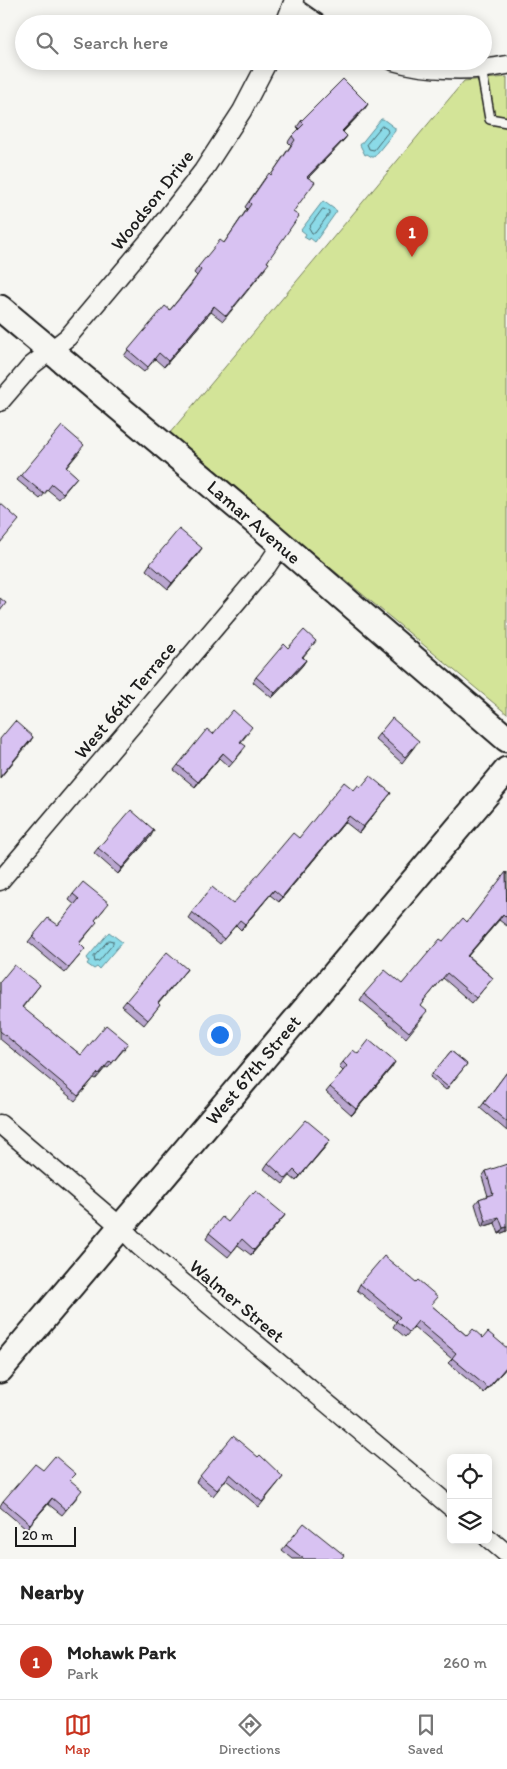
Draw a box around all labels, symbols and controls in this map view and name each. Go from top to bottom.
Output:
search box [15,15,492,70]
icon: search [33,29,61,57]
text: Search here [73,31,168,54]
street label: Woodson Drive [106,145,198,255]
pin: 1 [396,216,428,257]
street label: Lamar Avenue [202,475,306,569]
street label: West 66th Terrace [69,637,181,763]
street label: West 67th Street [200,1010,306,1130]
your location [207,1022,233,1048]
street label: Walmer Street [185,1254,289,1348]
map controls [447,1454,492,1544]
button: locate [447,1454,492,1499]
button: layers [447,1499,492,1544]
scale bar [15,1524,76,1547]
text: 20 m [22,1527,53,1544]
text: Nearby [20,1579,84,1604]
text: Mohawk Park [67,1641,176,1664]
text: 1 [32,1653,40,1672]
text: 260 m [443,1653,487,1672]
text: Park [67,1664,98,1683]
tab: Map [64,1711,92,1758]
tab: Directions [219,1711,280,1758]
tab: Saved [408,1711,443,1758]

